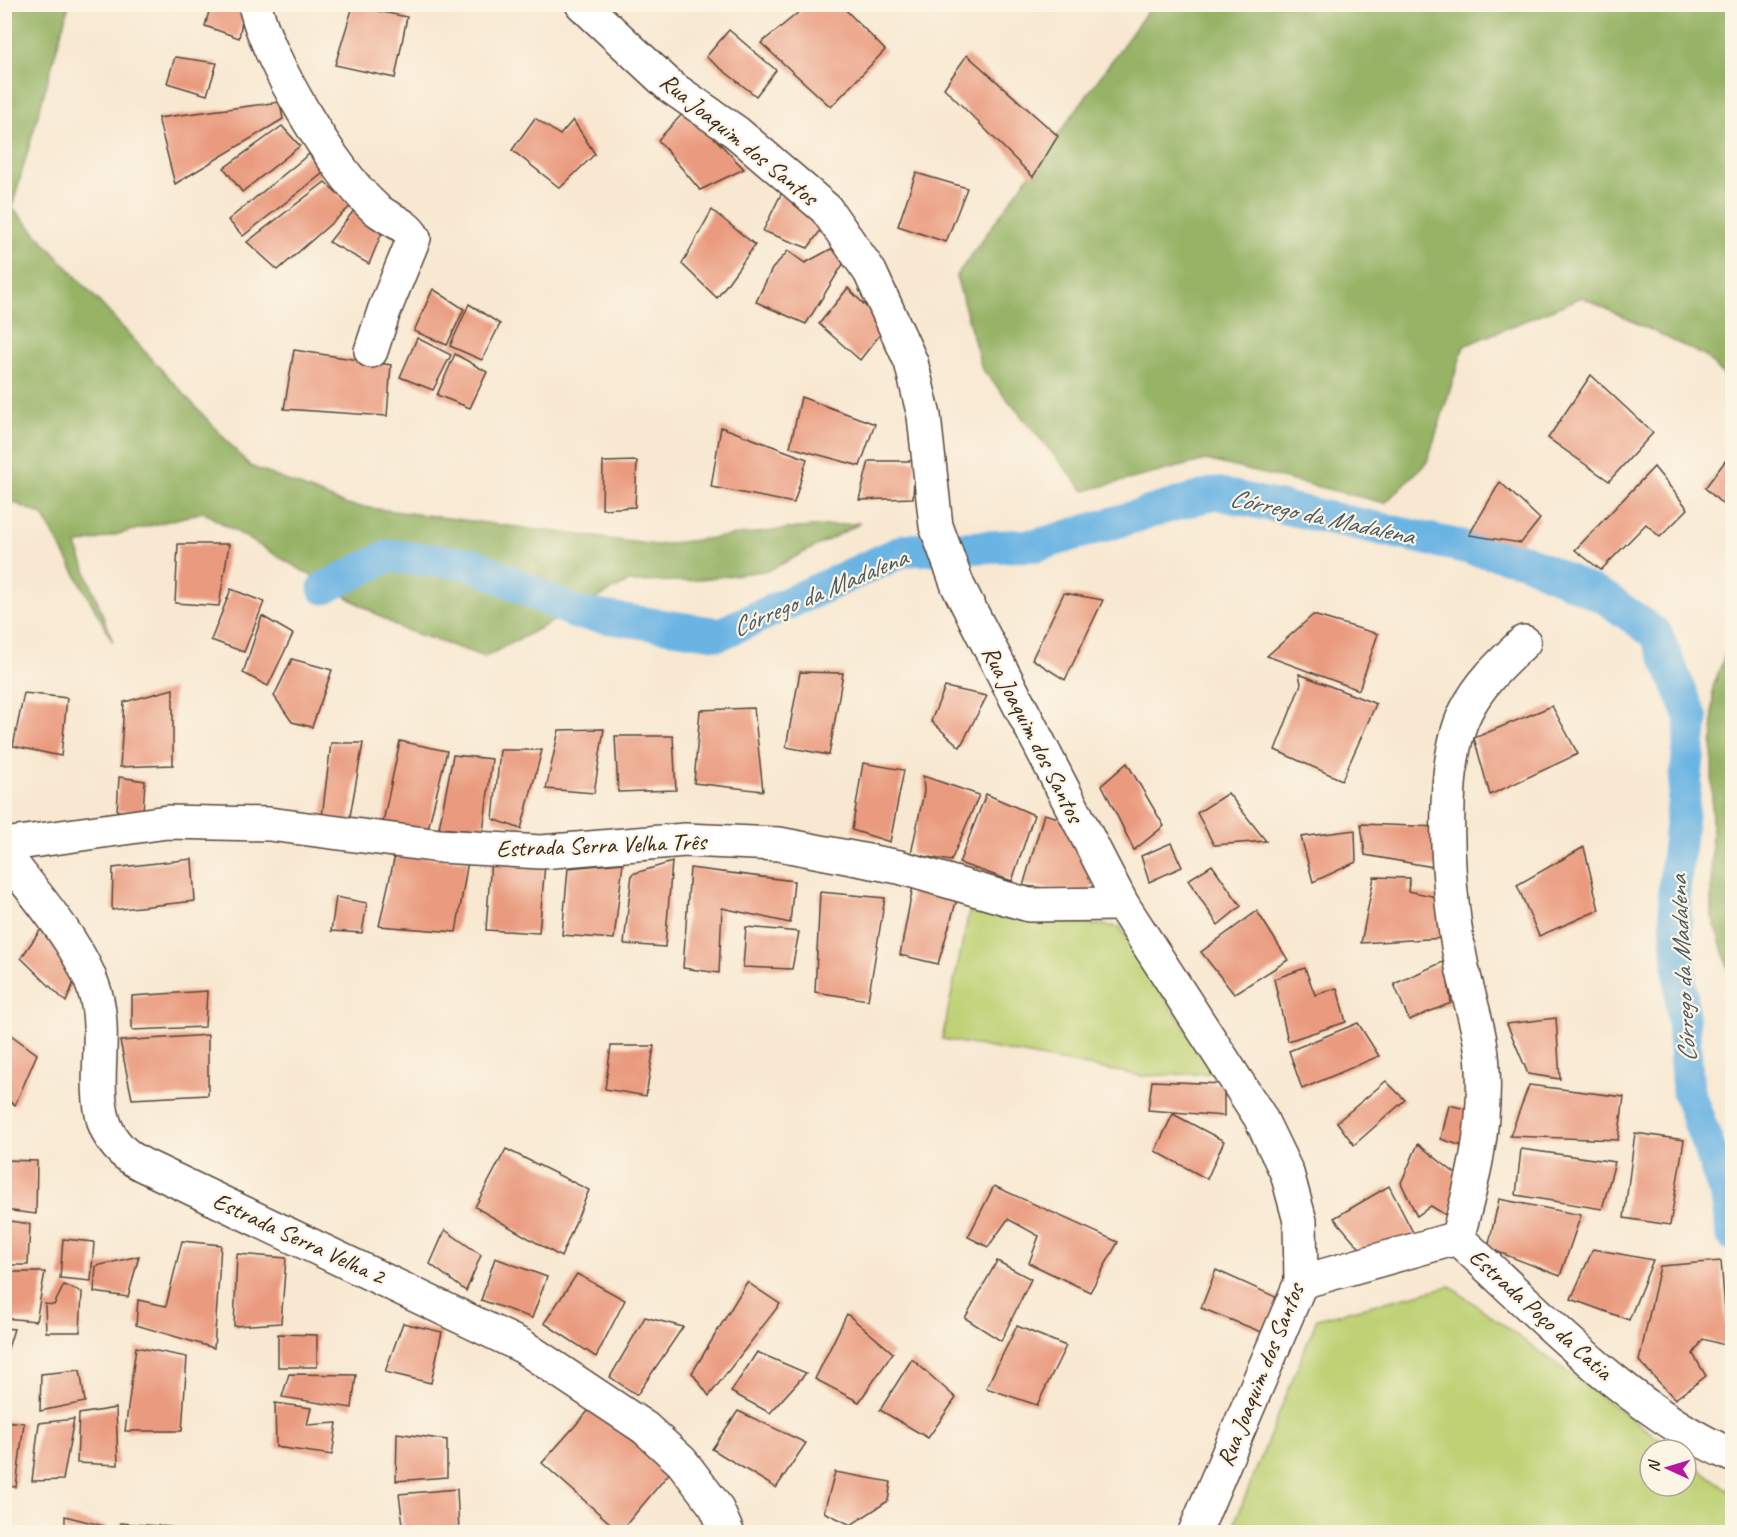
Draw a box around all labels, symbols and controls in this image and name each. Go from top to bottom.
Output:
street label: Rua Joaquim dos Santos [654,66,826,214]
water label: Córrego da Madalena [1227,481,1419,553]
water label: Córrego da Madalena [727,540,914,644]
street label: Rua Joaquim dos Santos [976,641,1092,830]
street label: Estrada Serra Velha Três [496,826,709,864]
water label: Córrego da Madalena [1661,872,1704,1063]
street label: Estrada Serra Velha 2 [208,1185,392,1292]
street label: Estrada Poço da Catia [1463,1242,1620,1387]
street label: Rua Joaquim dos Santos [1210,1277,1311,1471]
north arrow [1638,1438,1698,1498]
text: N [1644,1458,1665,1473]

